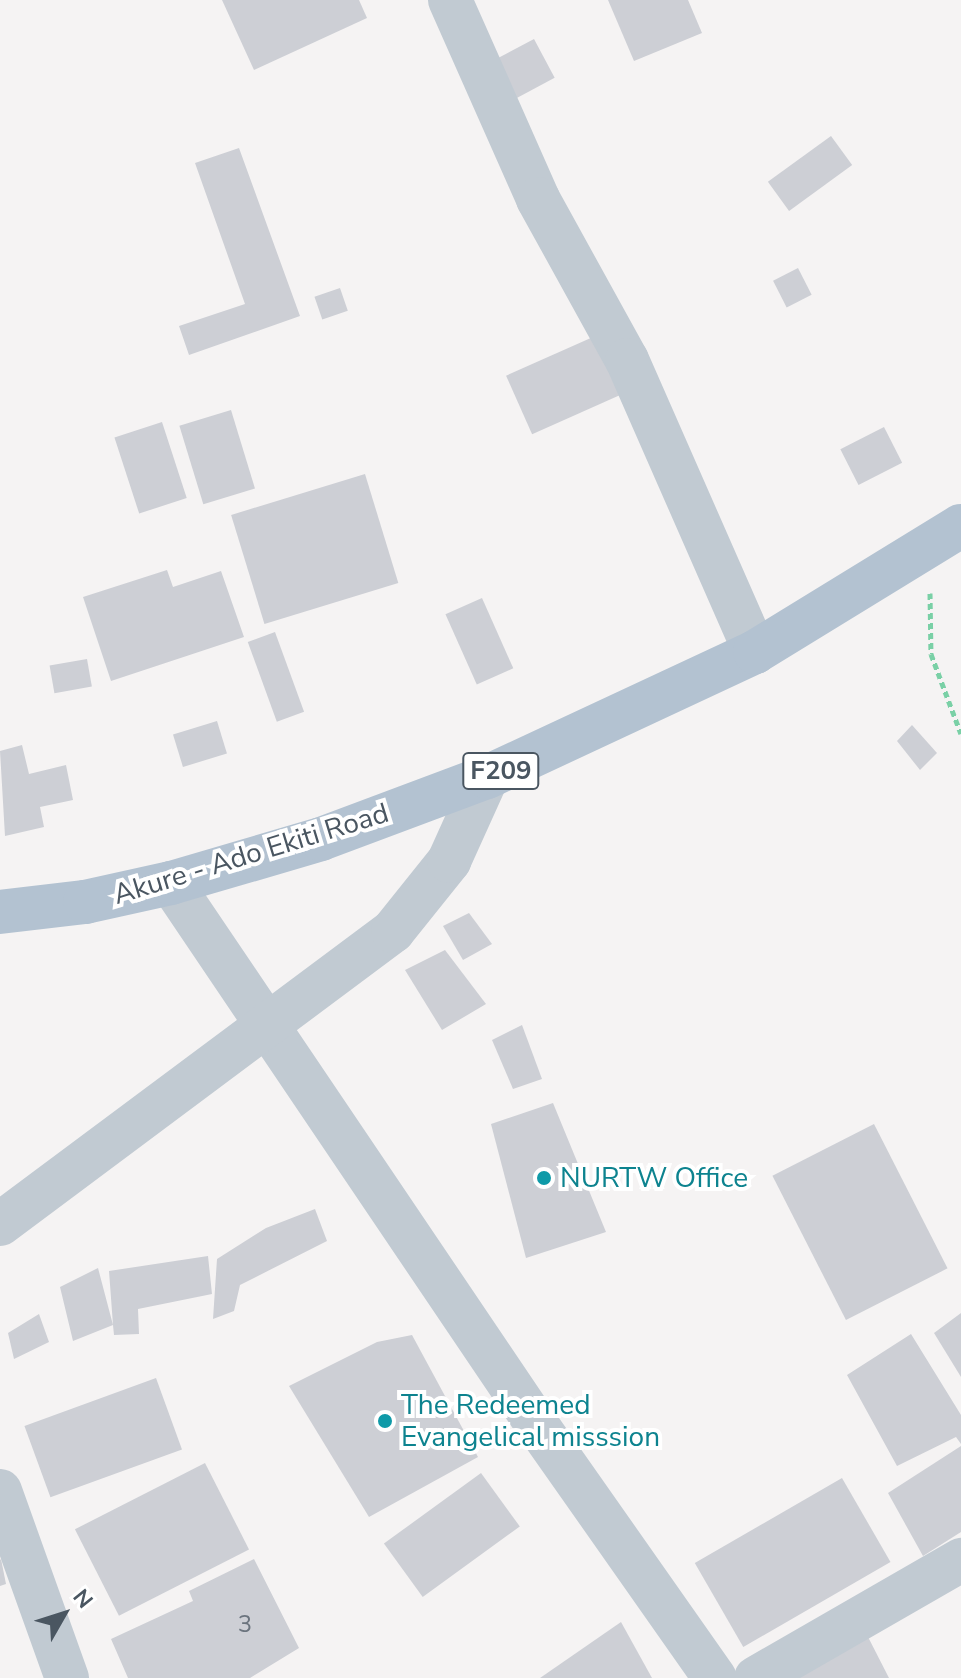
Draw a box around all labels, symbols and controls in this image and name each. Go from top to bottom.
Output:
road number: F209 [461,749,541,793]
street label: Akure - Ado Ekiti Road [109,796,393,912]
place label: NURTW Office [560,1161,748,1195]
marker: NURTW Office [535,1169,553,1187]
place label: The Redeemed Evangelical misssion [401,1388,660,1454]
marker: The Redeemed Evangelical misssion [376,1412,394,1430]
north arrow [24,1574,104,1654]
text: N [66,1583,99,1615]
house number: 3 [238,1611,252,1639]

